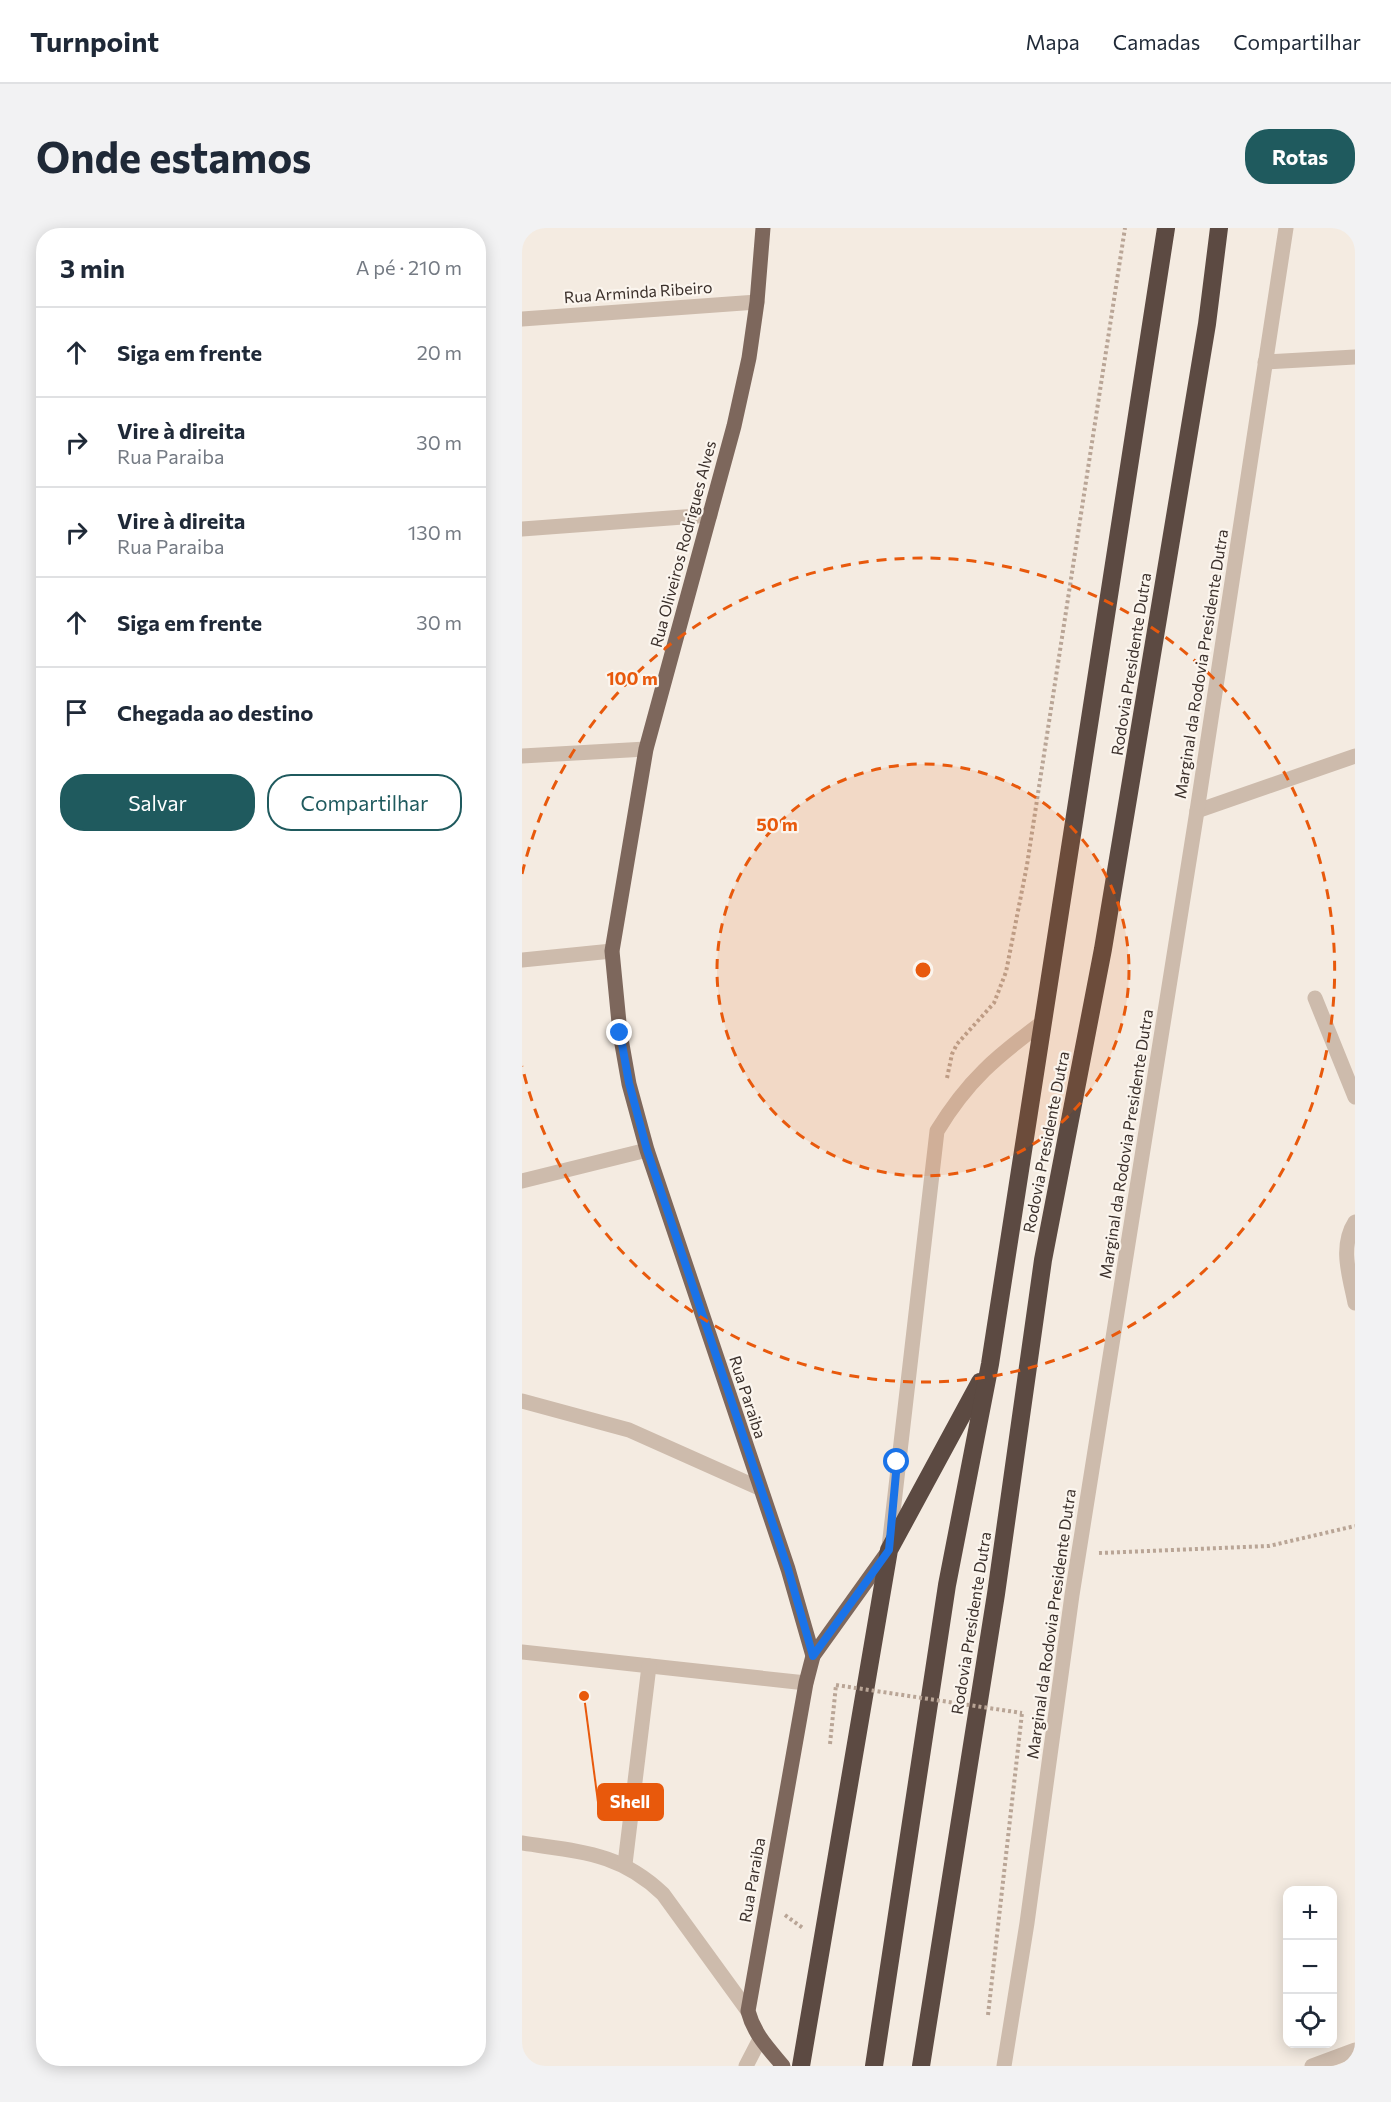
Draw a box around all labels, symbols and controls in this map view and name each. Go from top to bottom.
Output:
text: Turnpoint [30,24,159,58]
text: Mapa [1026,29,1080,54]
text: Camadas [1113,29,1200,54]
text: Compartilhar [1233,29,1361,54]
button: Rotas [1245,129,1355,184]
text: Onde estamos [36,130,311,182]
text: 3 min [60,252,125,283]
text: A pé · 210 m [356,255,462,279]
street label: Rua Arminda Ribeiro [563,277,713,306]
icon: ahead [60,336,93,369]
text: Siga em frente [117,339,262,366]
text: 20 m [417,340,462,364]
text: Vire à direita [117,417,245,444]
icon: right [60,426,93,459]
text: 30 m [416,430,462,454]
street label: Rua Oliveiros Rodrigues Alves [646,438,719,649]
text: Rua Paraiba [117,444,224,468]
text: Vire à direita [117,507,245,534]
icon: right [60,516,93,549]
text: 130 m [408,520,462,544]
street label: Marginal da Rodovia Presidente Dutra [1170,528,1231,800]
text: Rua Paraiba [117,534,224,558]
street label: Rodovia Presidente Dutra [1107,571,1154,757]
icon: ahead [60,606,93,639]
text: Siga em frente [117,609,262,636]
text: 30 m [416,610,462,634]
text: 100 m [606,667,658,689]
icon: arrive [60,696,93,729]
text: Chegada ao destino [117,699,313,726]
button: Salvar [60,774,255,831]
button: Compartilhar [267,774,462,831]
text: 50 m [756,813,798,835]
centre of rings [913,960,933,980]
street label: Marginal da Rodovia Presidente Dutra [1095,1008,1156,1280]
route end [606,1019,632,1045]
street label: Rodovia Presidente Dutra [1019,1049,1072,1234]
street label: Rua Paraiba [726,1353,771,1441]
route start [883,1448,909,1474]
street label: Marginal da Rodovia Presidente Dutra [1022,1488,1079,1760]
street label: Rodovia Presidente Dutra [947,1530,994,1716]
callout: Shell [598,1784,663,1820]
text: Shell [610,1790,650,1812]
street label: Rua Paraiba [735,1836,768,1924]
map controls [1283,1886,1337,2048]
button: + [1283,1886,1337,1940]
button: − [1283,1940,1337,1994]
button: locate [1283,1994,1337,2048]

